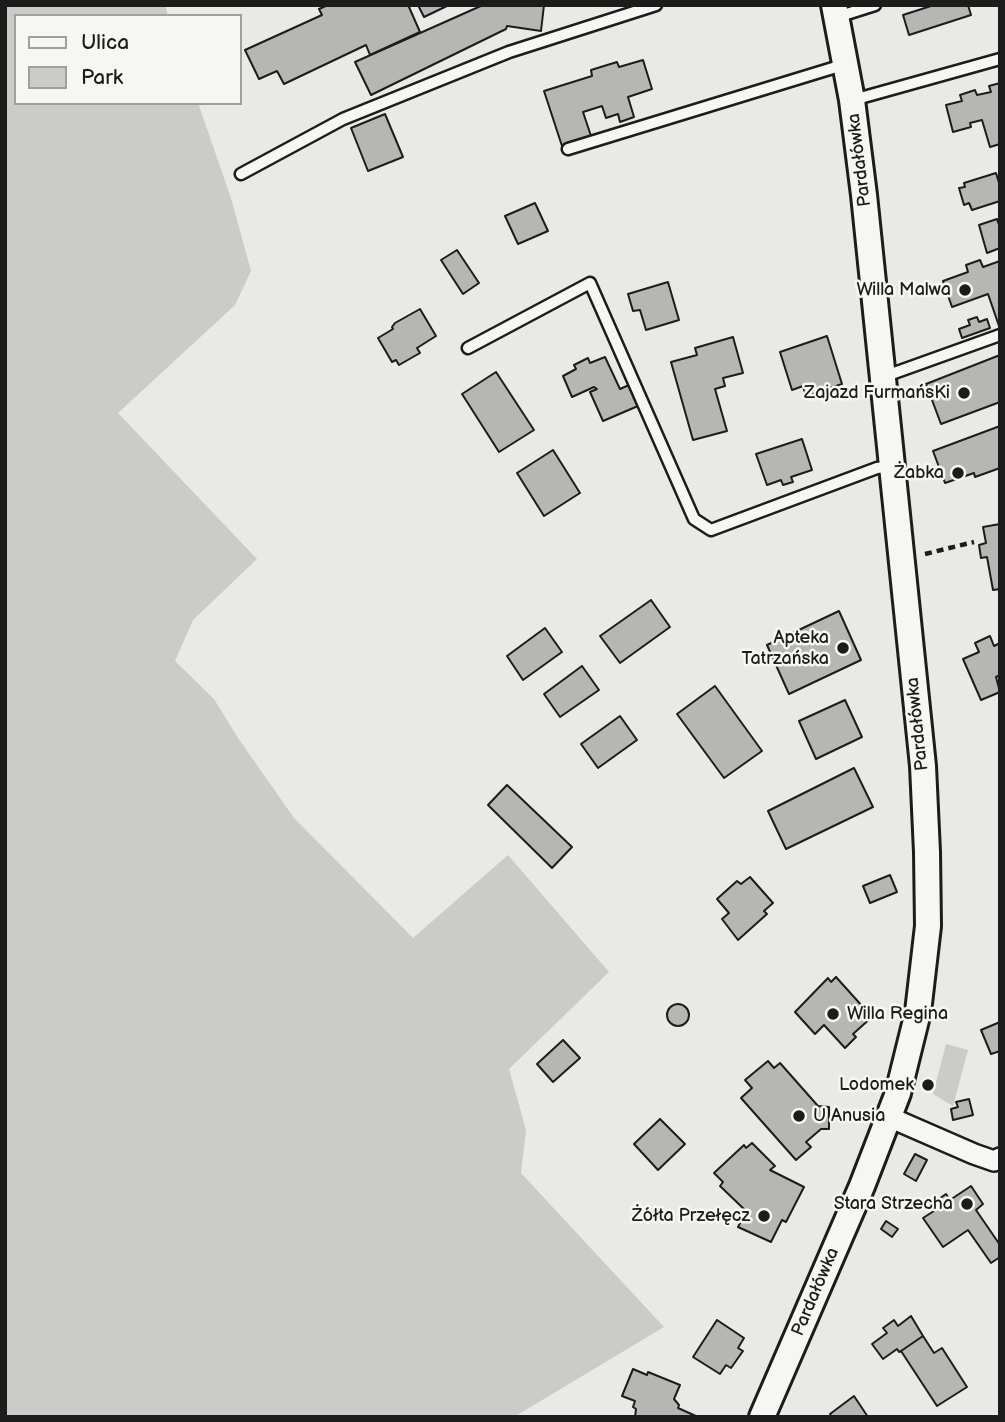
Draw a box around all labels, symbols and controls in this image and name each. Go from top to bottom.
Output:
legend [14,14,242,105]
text: Ulica [81,30,129,55]
text: Park [81,65,123,90]
street label: Pardałówka [844,112,876,208]
place label: Willa Malwa [856,279,951,301]
marker: Willa Malwa [957,282,973,298]
place label: Zajazd FurmańsKi [804,382,950,404]
marker: Zajazd FurmańsKi [956,385,972,401]
place label: Żabka [894,462,944,484]
marker: Żabka [950,465,966,481]
place label: Apteka Tatrzańska [742,627,829,670]
marker: Apteka Tatrzańska [835,640,851,656]
street label: Pardałówka [902,676,934,772]
place label: Willa Regina [847,1003,948,1025]
marker: Willa Regina [825,1006,841,1022]
place label: Lodomek [839,1074,914,1096]
marker: Lodomek [920,1077,936,1093]
place label: U Anusia [813,1105,885,1127]
marker: U Anusia [791,1108,807,1124]
place label: Stara Strzecha [834,1193,953,1215]
marker: Stara Strzecha [959,1196,975,1212]
place label: Żółta Przełęcz [632,1205,750,1227]
marker: Żółta Przełęcz [756,1208,772,1224]
street label: Pardałówka [788,1245,844,1339]

